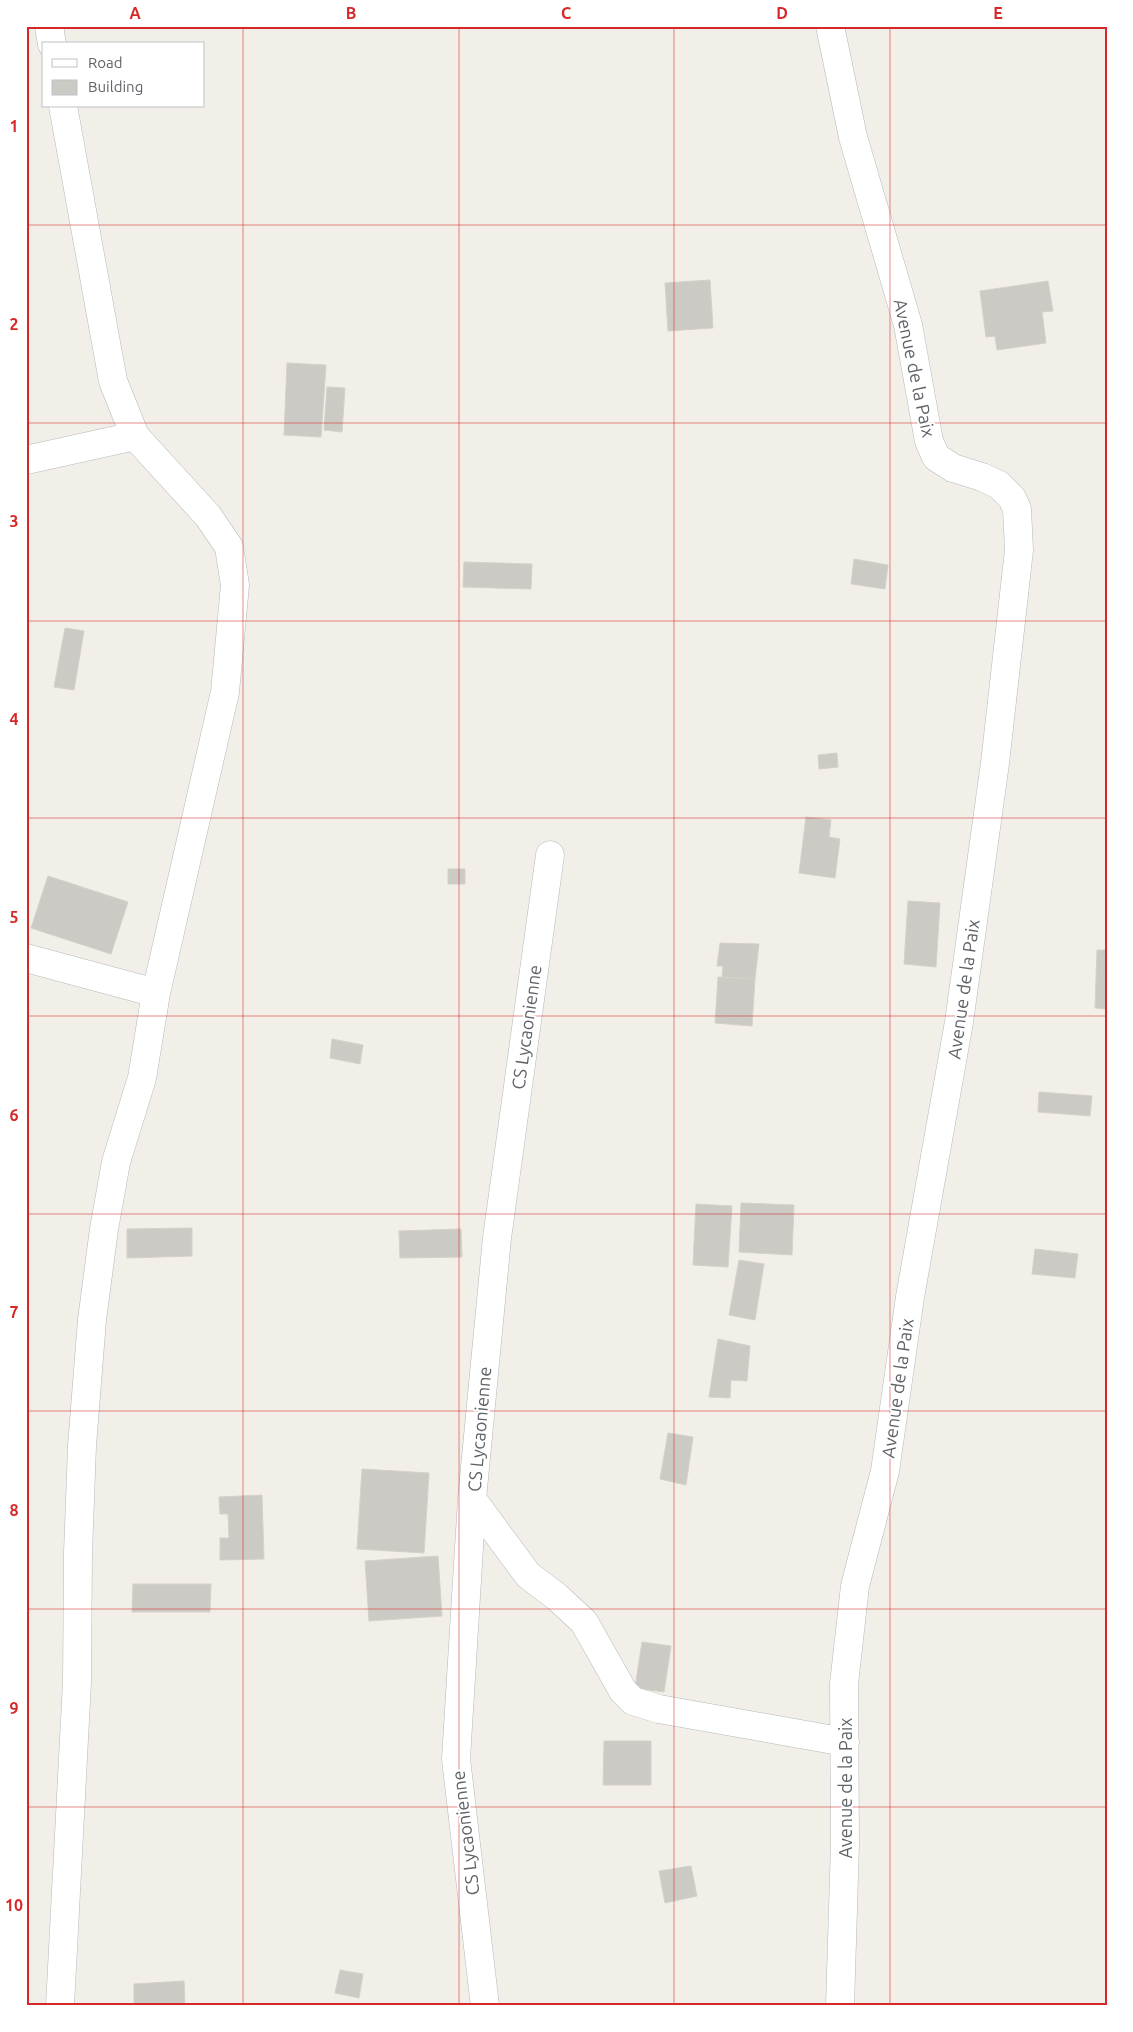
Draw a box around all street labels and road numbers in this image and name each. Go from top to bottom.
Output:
street label: Avenue de la Paix [891,297,939,439]
street label: Avenue de la Paix [943,918,983,1060]
street label: CS Lycaonienne [507,963,545,1091]
street label: Avenue de la Paix [877,1317,917,1459]
street label: CS Lycaonienne [464,1366,494,1492]
street label: Avenue de la Paix [835,1718,855,1858]
street label: CS Lycaonienne [447,1769,483,1897]

